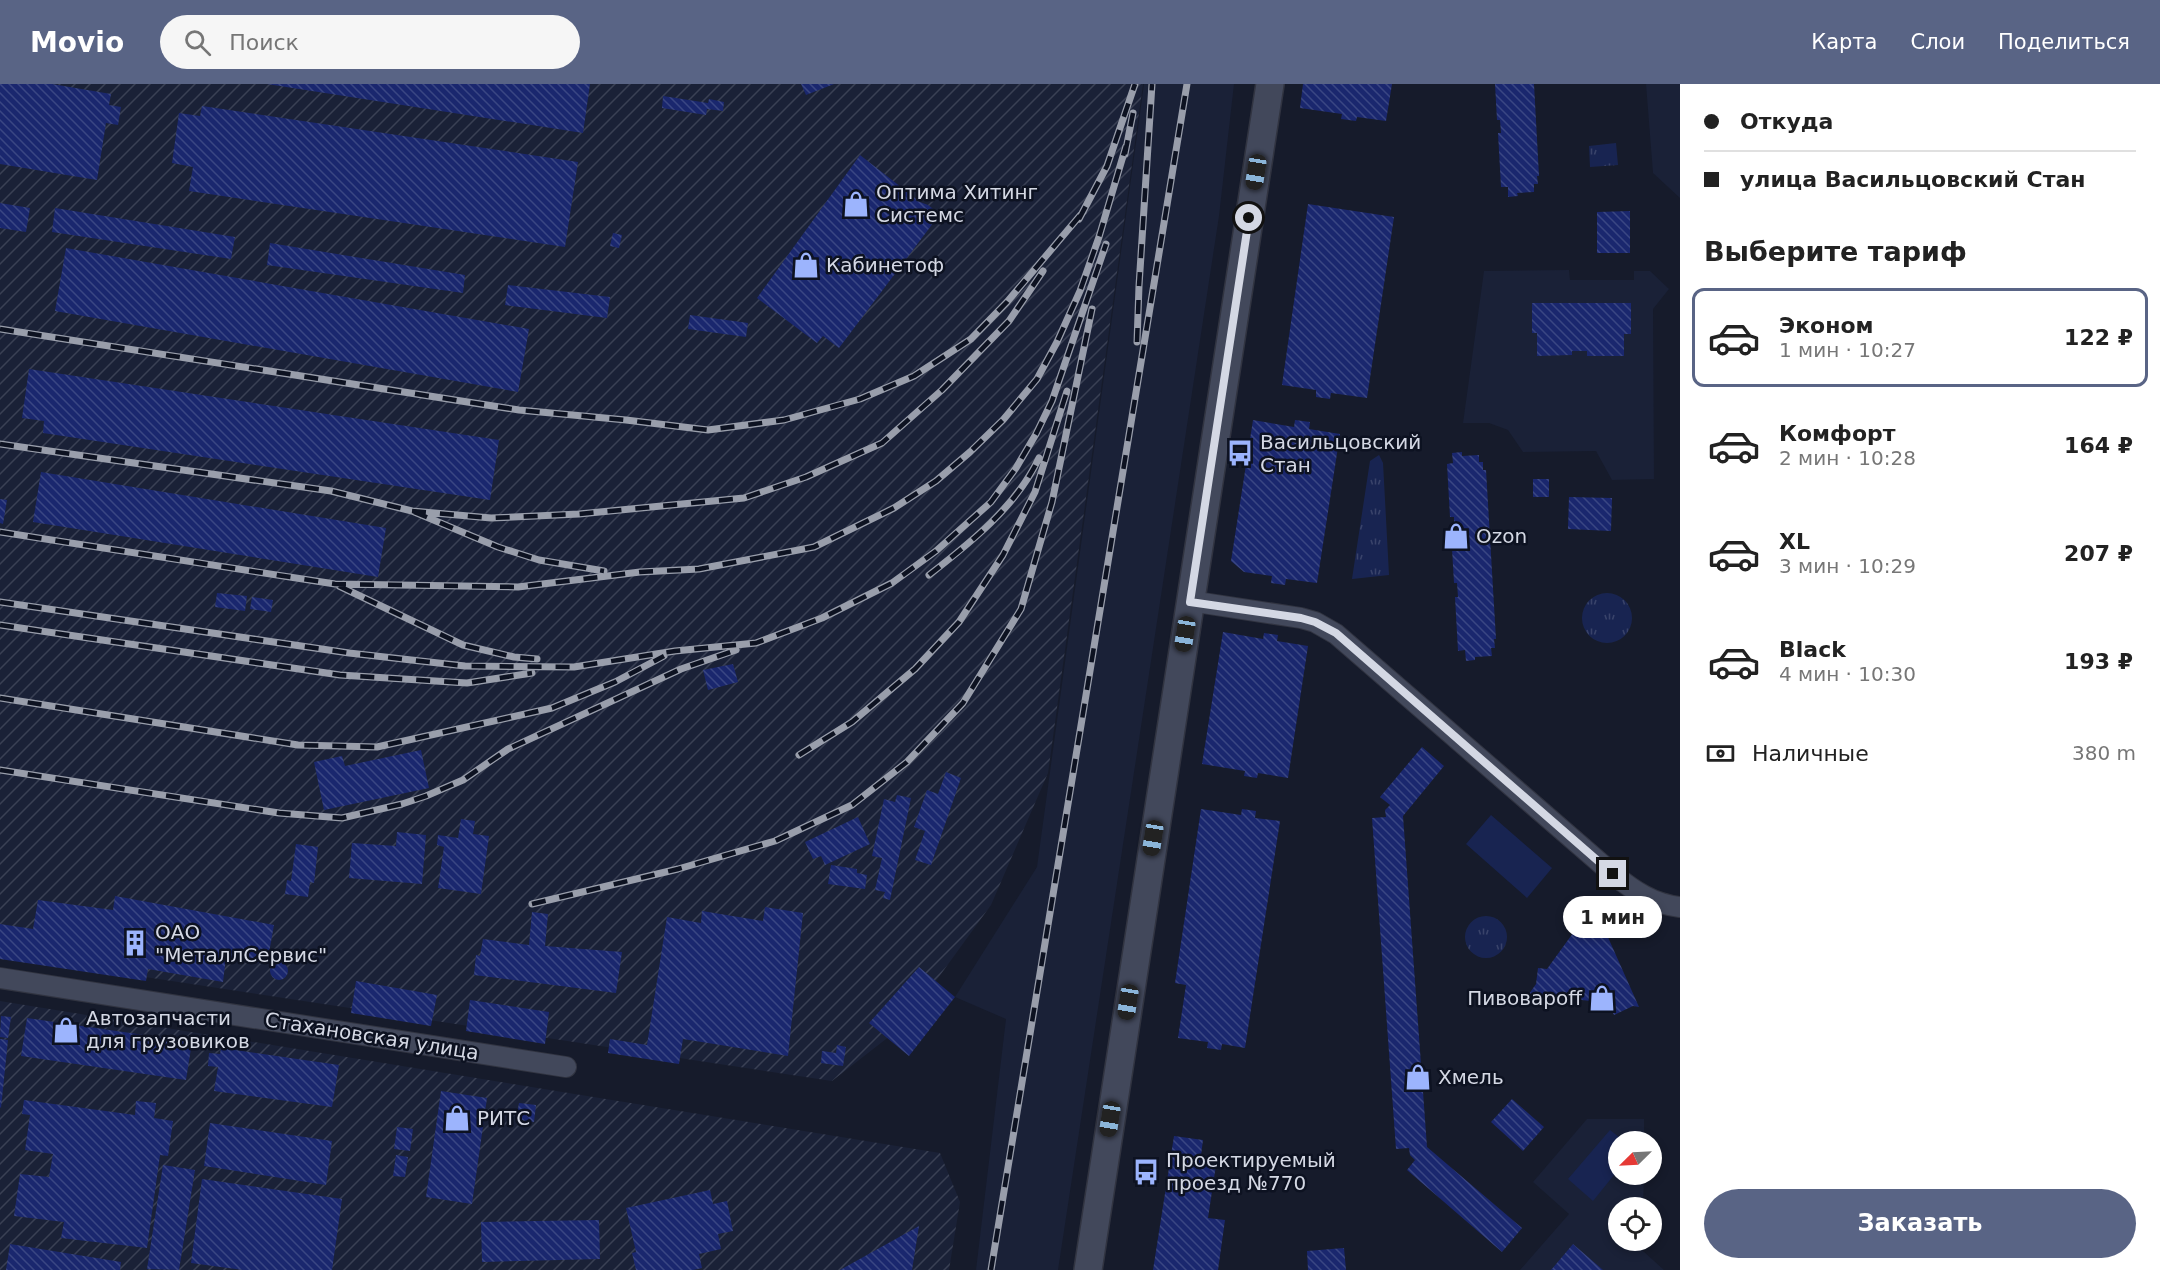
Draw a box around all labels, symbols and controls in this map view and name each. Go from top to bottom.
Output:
search box [160,15,580,69]
text: Movio [30,26,124,59]
icon: search [181,26,214,59]
text: Поиск [229,30,299,55]
text: Карта [1811,30,1877,54]
text: Слои [1910,30,1965,54]
text: Поделиться [1998,30,2130,54]
text: Откуда [1740,109,1833,134]
car [1244,153,1268,191]
text: улица Васильцовский Стан [1740,167,2086,192]
place label: Оптима Хитинг Системс [876,180,1038,227]
shop icon: Оптима Хитинг Системс [841,189,871,219]
route start [1235,204,1262,231]
text: Выберите тариф [1704,236,1967,267]
shop icon: Кабинетоф [791,250,821,280]
place label: Кабинетоф [826,253,944,277]
icon: car [1707,311,1761,365]
text: Эконом [1779,313,1874,338]
text: 122 ₽ [2064,325,2133,350]
text: 1 мин · 10:27 [1779,338,1916,362]
icon: car [1707,419,1761,473]
text: Комфорт [1779,421,1896,446]
place label: Васильцовский Стан [1260,430,1421,477]
text: 164 ₽ [2064,433,2133,458]
bus stop icon: Васильцовский Стан [1225,438,1255,468]
text: 2 мин · 10:28 [1779,446,1916,470]
shop icon: Ozon [1441,521,1471,551]
place label: Ozon [1476,524,1527,548]
icon: car [1707,527,1761,581]
text: XL [1779,529,1810,554]
text: 207 ₽ [2064,541,2133,566]
text: 3 мин · 10:29 [1779,554,1916,578]
car [1173,615,1197,653]
icon: car [1707,635,1761,689]
text: Black [1779,637,1846,662]
text: 193 ₽ [2064,649,2133,674]
text: 4 мин · 10:30 [1779,662,1916,686]
icon: cash [1704,737,1737,770]
text: Наличные [1752,741,1869,766]
text: 380 m [2072,741,2136,765]
car [1141,819,1165,857]
route end [1599,860,1626,887]
callout: 1 мин [1564,895,1662,937]
text: 1 мин [1580,905,1645,929]
place label: ОАО "МеталлСервис" [155,920,327,967]
building icon: ОАО "МеталлСервис" [120,928,150,958]
car [1116,983,1140,1021]
shop icon: Пивовароff [1587,983,1617,1013]
place label: Пивовароff [1467,986,1583,1010]
place label: Автозапчасти для грузовиков [86,1006,250,1053]
street label: Стахановская улица [263,1007,481,1065]
shop icon: Автозапчасти для грузовиков [51,1015,81,1045]
shop icon: Хмель [1403,1062,1433,1092]
place label: Хмель [1438,1065,1504,1089]
car [1098,1100,1122,1138]
shop icon: РИТС [442,1103,472,1133]
place label: РИТС [477,1106,530,1130]
north arrow [1608,1131,1662,1185]
map controls [1608,1131,1662,1251]
place label: Проектируемый проезд №770 [1166,1148,1336,1195]
bus stop icon: Проектируемый проезд №770 [1131,1157,1161,1187]
button: Заказать [1704,1189,2136,1258]
button: locate [1608,1197,1662,1251]

